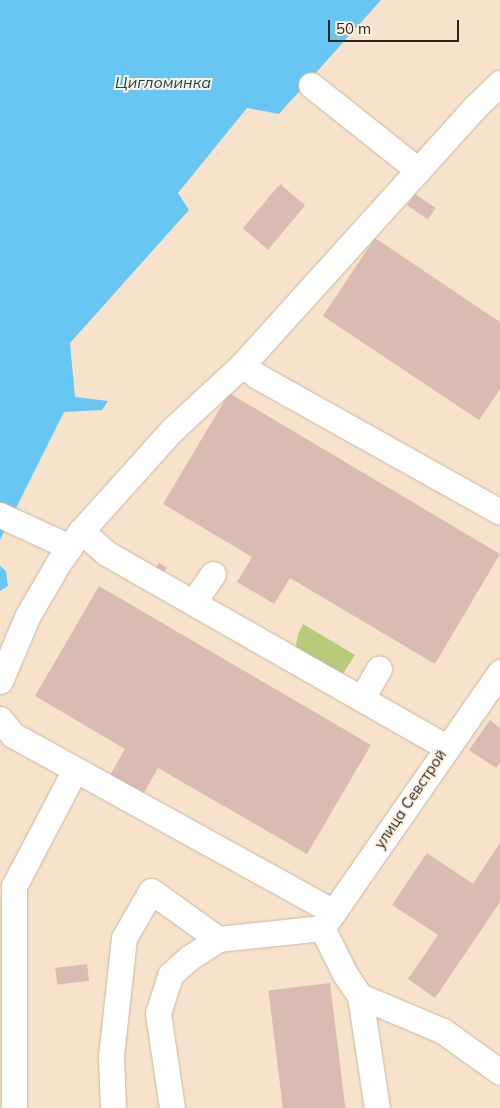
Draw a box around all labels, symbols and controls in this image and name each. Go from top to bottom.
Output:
scale bar [330,10,461,42]
text: 50 m [336,19,371,38]
water label: Цигломинка [115,72,211,92]
street label: улица Севстрой [370,746,450,852]

